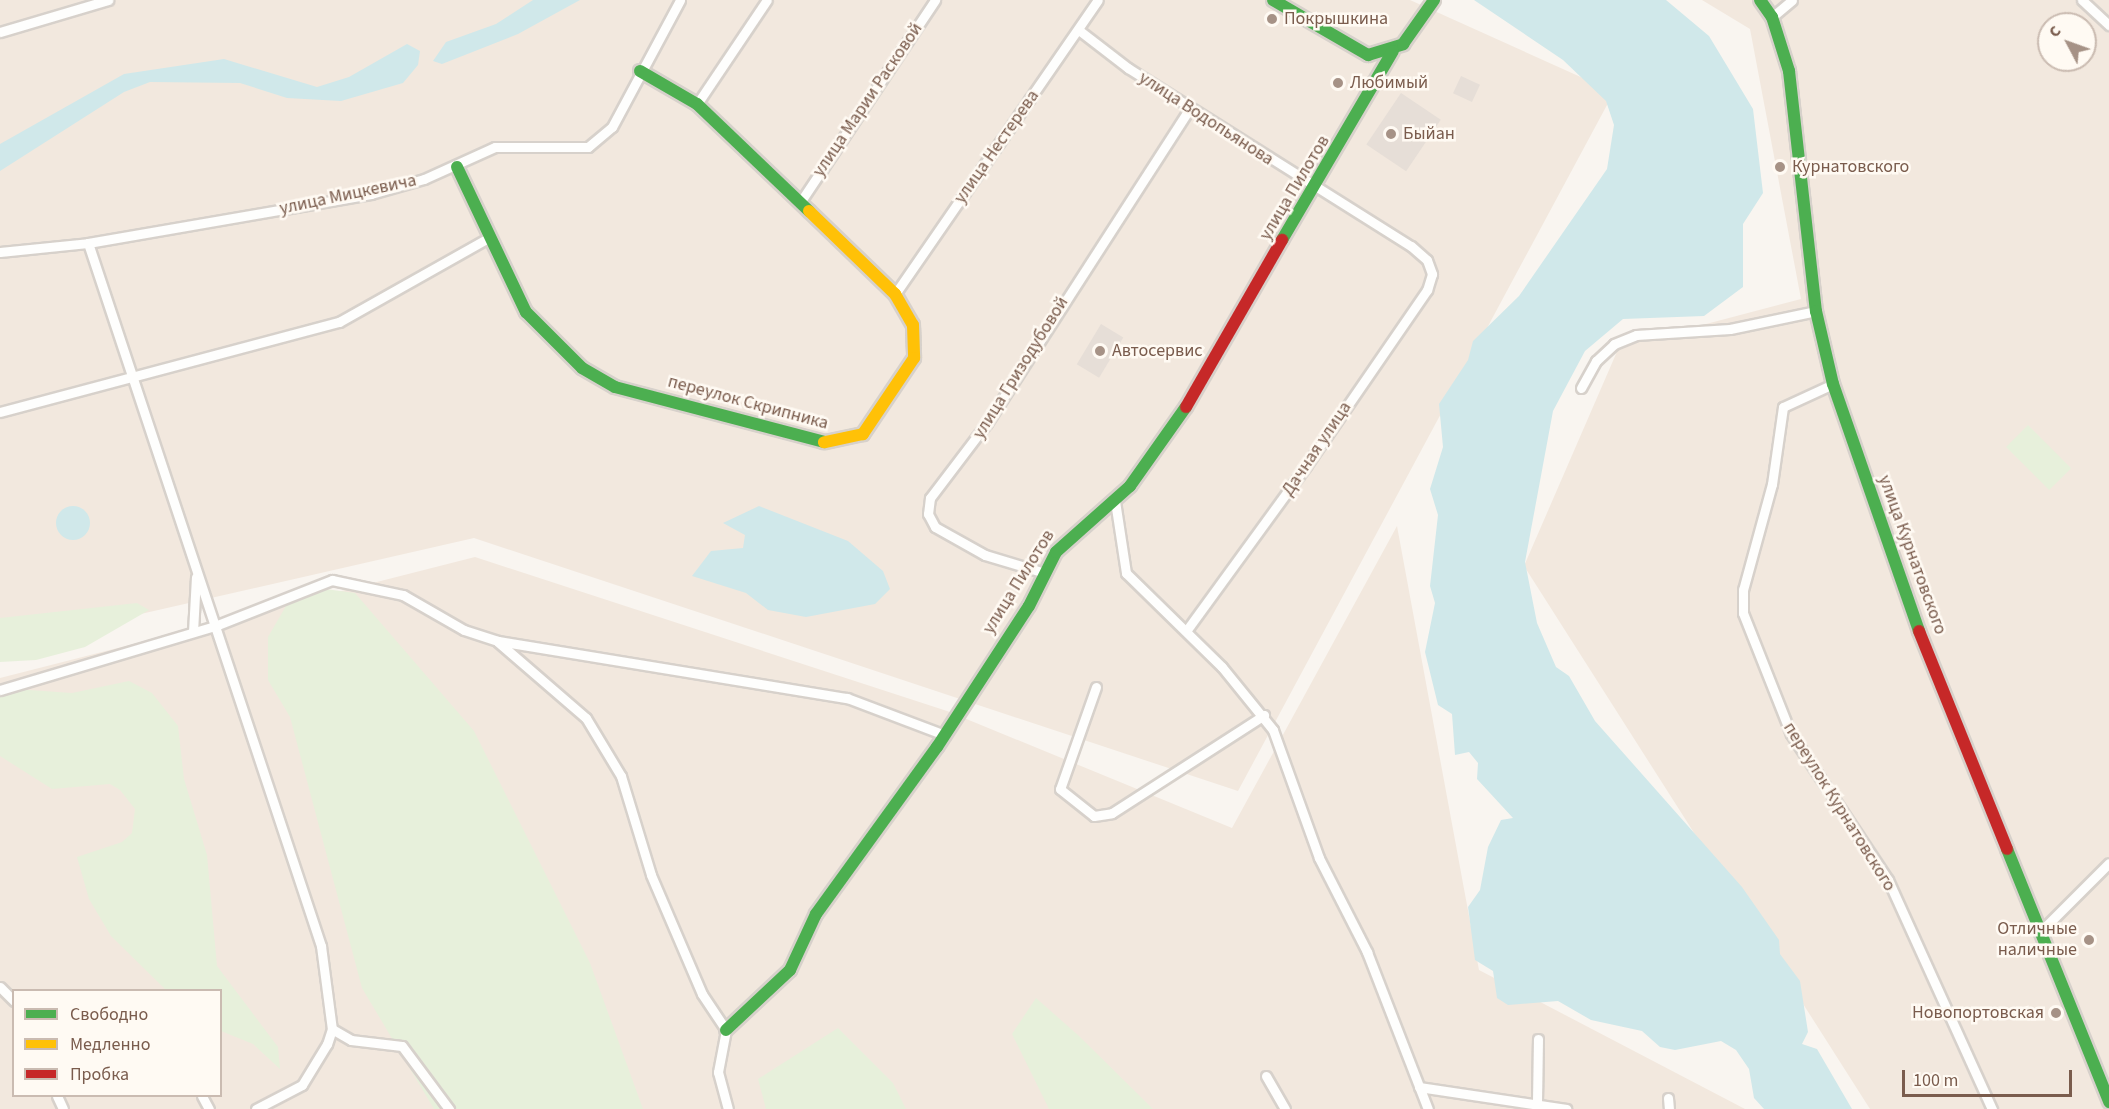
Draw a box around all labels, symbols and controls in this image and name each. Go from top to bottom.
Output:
place label: Покрышкина [1284,8,1388,30]
marker: Покрышкина [1265,12,1279,26]
north arrow [2037,12,2097,72]
street label: улица Марии Расковой [808,19,928,181]
text: С [2044,21,2066,42]
street label: улица Водопьянова [1135,67,1277,171]
place label: Любимый [1350,72,1428,94]
marker: Любимый [1331,76,1345,90]
street label: улица Нестерева [950,86,1044,208]
place label: Быйан [1403,123,1455,145]
marker: Быйан [1384,127,1398,141]
street label: улица Пилотов [1255,132,1335,244]
place label: Курнатовского [1792,156,1909,178]
marker: Курнатовского [1773,160,1787,174]
street label: улица Мицкевича [278,170,418,220]
street label: улица Гризодубовой [969,293,1073,443]
place label: Автосервис [1112,340,1203,362]
marker: Автосервис [1093,344,1107,358]
street label: переулок Скрипника [665,371,831,435]
street label: Дачная улица [1278,398,1356,500]
street label: улица Курнатовского [1873,472,1951,638]
street label: улица Пилотов [978,526,1060,638]
street label: переулок Курнатовского [1778,718,1900,896]
place label: Отличные наличные [1997,919,2077,962]
marker: Отличные наличные [2082,933,2096,947]
legend [12,989,222,1097]
text: Свободно [70,1002,148,1027]
place label: Новопортовская [1912,1002,2044,1024]
marker: Новопортовская [2049,1006,2063,1020]
text: Медленно [70,1032,150,1057]
scale bar [1905,1058,2074,1096]
text: Пробка [70,1062,129,1087]
text: 100 m [1913,1068,1958,1093]

